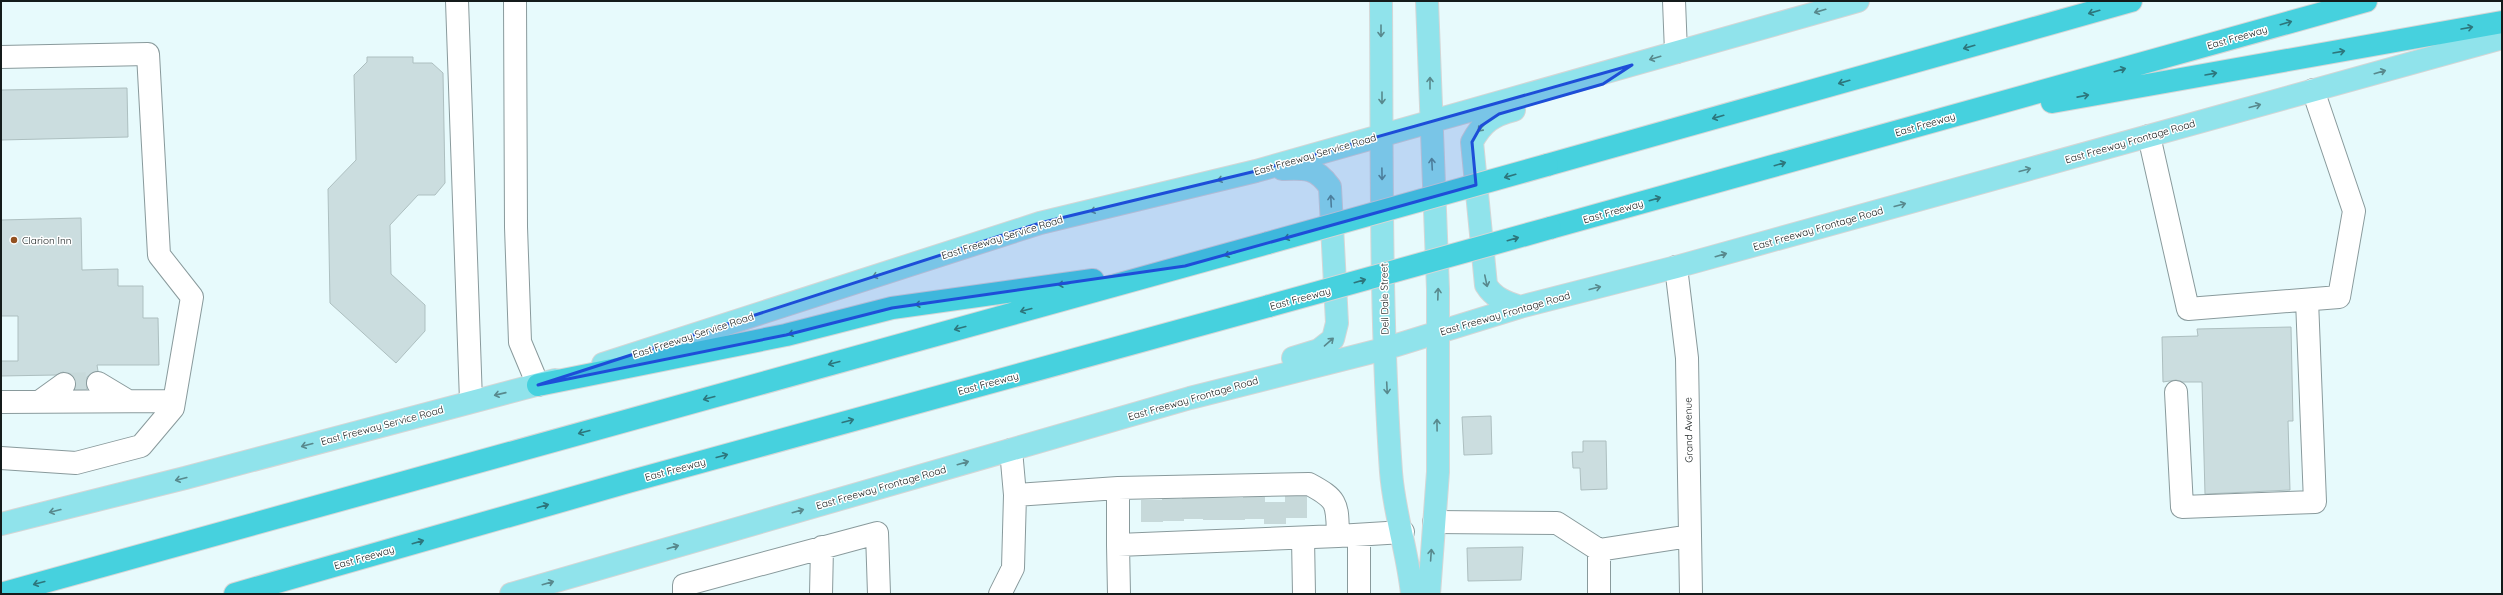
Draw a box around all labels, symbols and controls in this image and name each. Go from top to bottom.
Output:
one-way arrow [1814,8,1827,16]
one-way arrow [2088,8,2101,16]
one-way arrow [2279,19,2292,27]
street label: East Freeway [2205,23,2269,52]
one-way arrow [1377,24,1385,37]
one-way arrow [2460,24,2473,32]
one-way arrow [1962,44,1975,51]
one-way arrow [2332,47,2345,55]
one-way arrow [1649,55,1662,62]
one-way arrow [2113,66,2126,73]
one-way arrow [2374,68,2387,75]
one-way arrow [2204,69,2217,77]
one-way arrow [1426,77,1434,90]
one-way arrow [1837,79,1850,86]
one-way arrow [1378,91,1386,104]
one-way arrow [2076,92,2089,100]
one-way arrow [2248,102,2261,110]
street label: East Freeway [1893,110,1957,139]
one-way arrow [1712,114,1725,121]
street label: East Freeway Frontage Road [2064,117,2197,166]
one-way arrow [1477,122,1486,132]
street label: East Freeway Service Road [1253,131,1378,178]
one-way arrow [1429,158,1436,171]
one-way arrow [1774,160,1787,167]
one-way arrow [2018,166,2031,173]
one-way arrow [1378,167,1386,180]
one-way arrow [1503,173,1516,180]
one-way arrow [1217,175,1230,183]
one-way arrow [1327,195,1335,208]
one-way arrow [1648,195,1661,202]
street label: East Freeway [1581,197,1645,226]
one-way arrow [1893,201,1906,208]
street label: East Freeway Frontage Road [1752,204,1885,253]
one-way arrow [1090,206,1103,214]
street label: East Freeway Service Road [940,213,1065,262]
place label: Clarion Inn [22,234,72,247]
one-way arrow [1284,234,1297,241]
marker: Clarion Inn [9,235,19,245]
one-way arrow [1506,235,1519,242]
one-way arrow [1224,251,1237,258]
one-way arrow [1714,251,1727,258]
street label: Dell Dale Street [1377,263,1392,335]
one-way arrow [872,272,885,279]
one-way arrow [1482,274,1490,287]
one-way arrow [1354,277,1367,284]
one-way arrow [1058,280,1071,288]
street label: East Freeway [1268,284,1332,313]
one-way arrow [1588,284,1601,291]
one-way arrow [1434,288,1442,301]
street label: East Freeway Frontage Road [1439,289,1572,338]
one-way arrow [915,300,928,308]
one-way arrow [1020,307,1033,314]
street label: East Freeway Service Road [631,310,755,361]
one-way arrow [953,325,966,333]
one-way arrow [788,329,801,337]
one-way arrow [1324,338,1334,347]
one-way arrow [828,360,841,367]
street label: East Freeway [956,369,1020,398]
street label: East Freeway Frontage Road [1127,374,1260,423]
one-way arrow [1383,381,1390,394]
one-way arrow [494,391,507,398]
one-way arrow [703,395,716,402]
street label: Grand Avenue [1681,397,1696,463]
street label: East Freeway Service Road [319,403,445,448]
one-way arrow [841,417,854,424]
one-way arrow [1433,419,1441,432]
one-way arrow [577,429,590,437]
one-way arrow [301,442,314,449]
one-way arrow [716,452,729,459]
street label: East Freeway [643,455,707,484]
one-way arrow [957,459,970,467]
street label: East Freeway Frontage Road [815,463,948,512]
one-way arrow [175,476,188,483]
one-way arrow [537,502,550,509]
one-way arrow [49,507,62,515]
one-way arrow [791,507,804,514]
one-way arrow [412,538,425,545]
street label: East Freeway [332,543,396,572]
one-way arrow [666,543,679,550]
one-way arrow [1427,549,1434,562]
one-way arrow [541,579,554,586]
one-way arrow [32,580,45,587]

